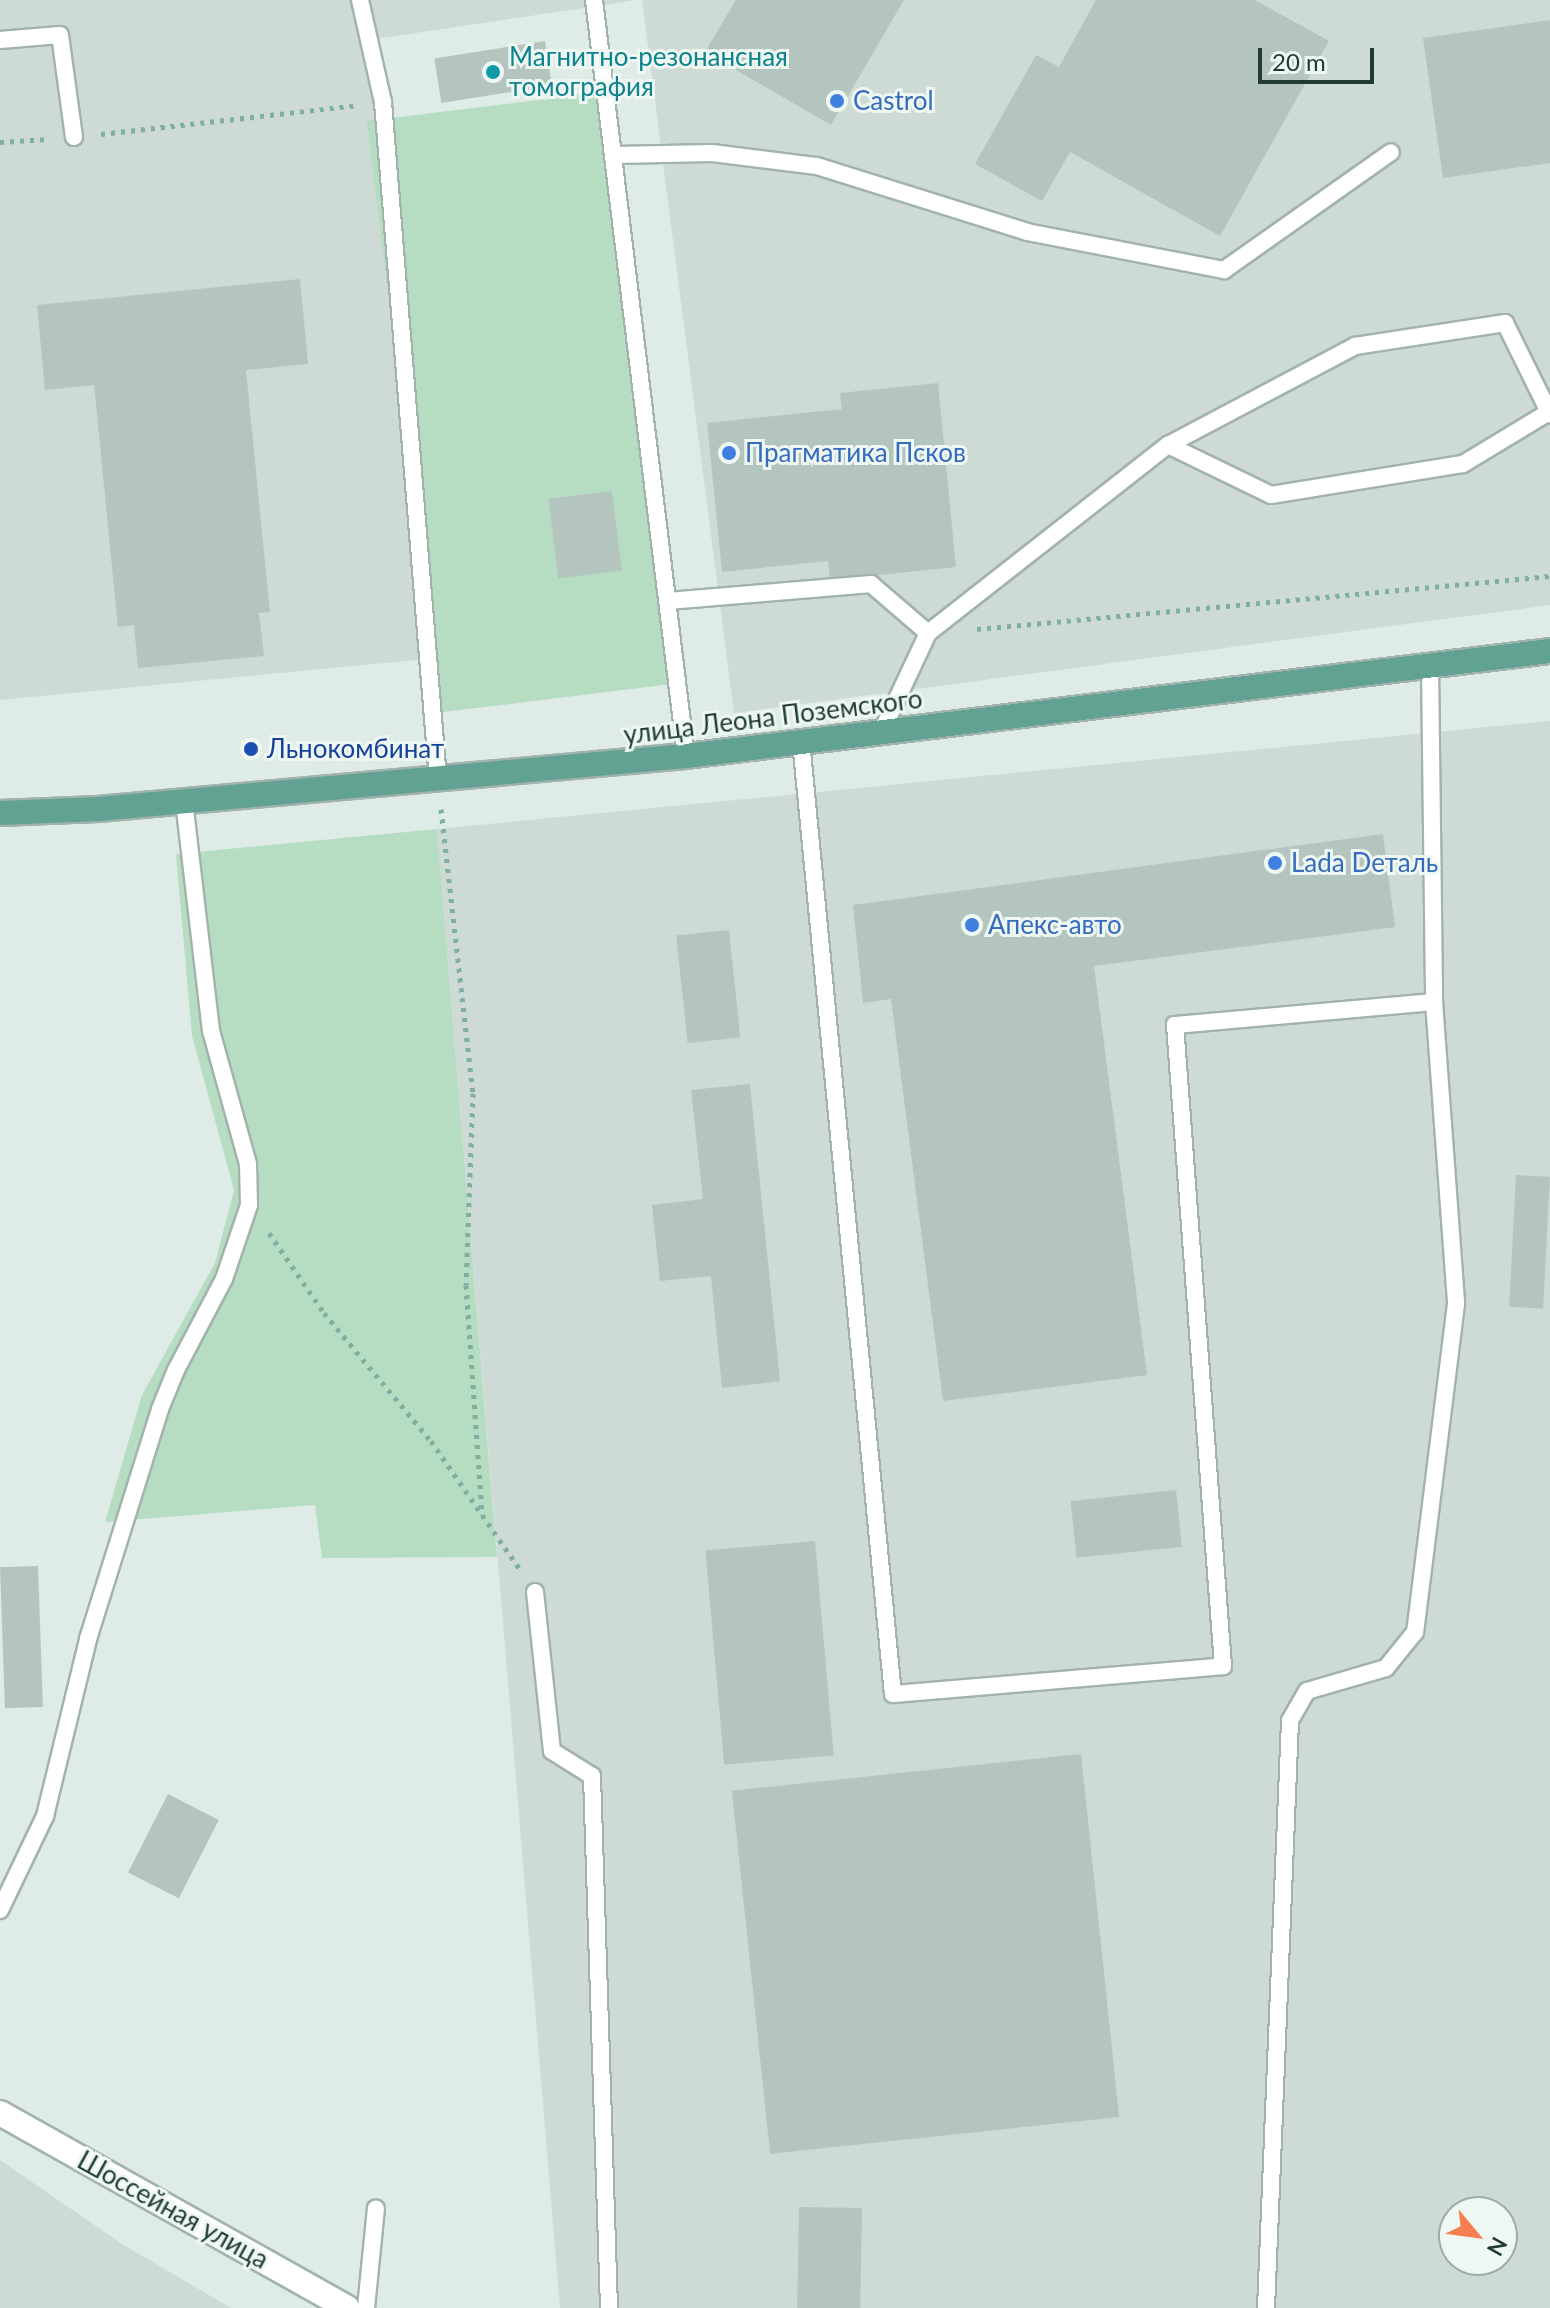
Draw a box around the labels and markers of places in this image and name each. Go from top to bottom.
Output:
place label: Магнитно-резонансная томография [509,41,788,102]
marker: Магнитно-резонансная томография [484,63,502,81]
place label: Castrol [853,85,934,117]
marker: Castrol [828,92,846,110]
place label: Прагматика Псков [745,437,966,469]
marker: Прагматика Псков [720,444,738,462]
place label: Льнокомбинат [267,733,444,765]
marker: Льнокомбинат [242,740,260,758]
place label: Lada Dеталь [1291,847,1438,879]
marker: Lada Dеталь [1266,854,1284,872]
place label: Апекс-авто [988,909,1122,941]
marker: Апекс-авто [963,916,981,934]

